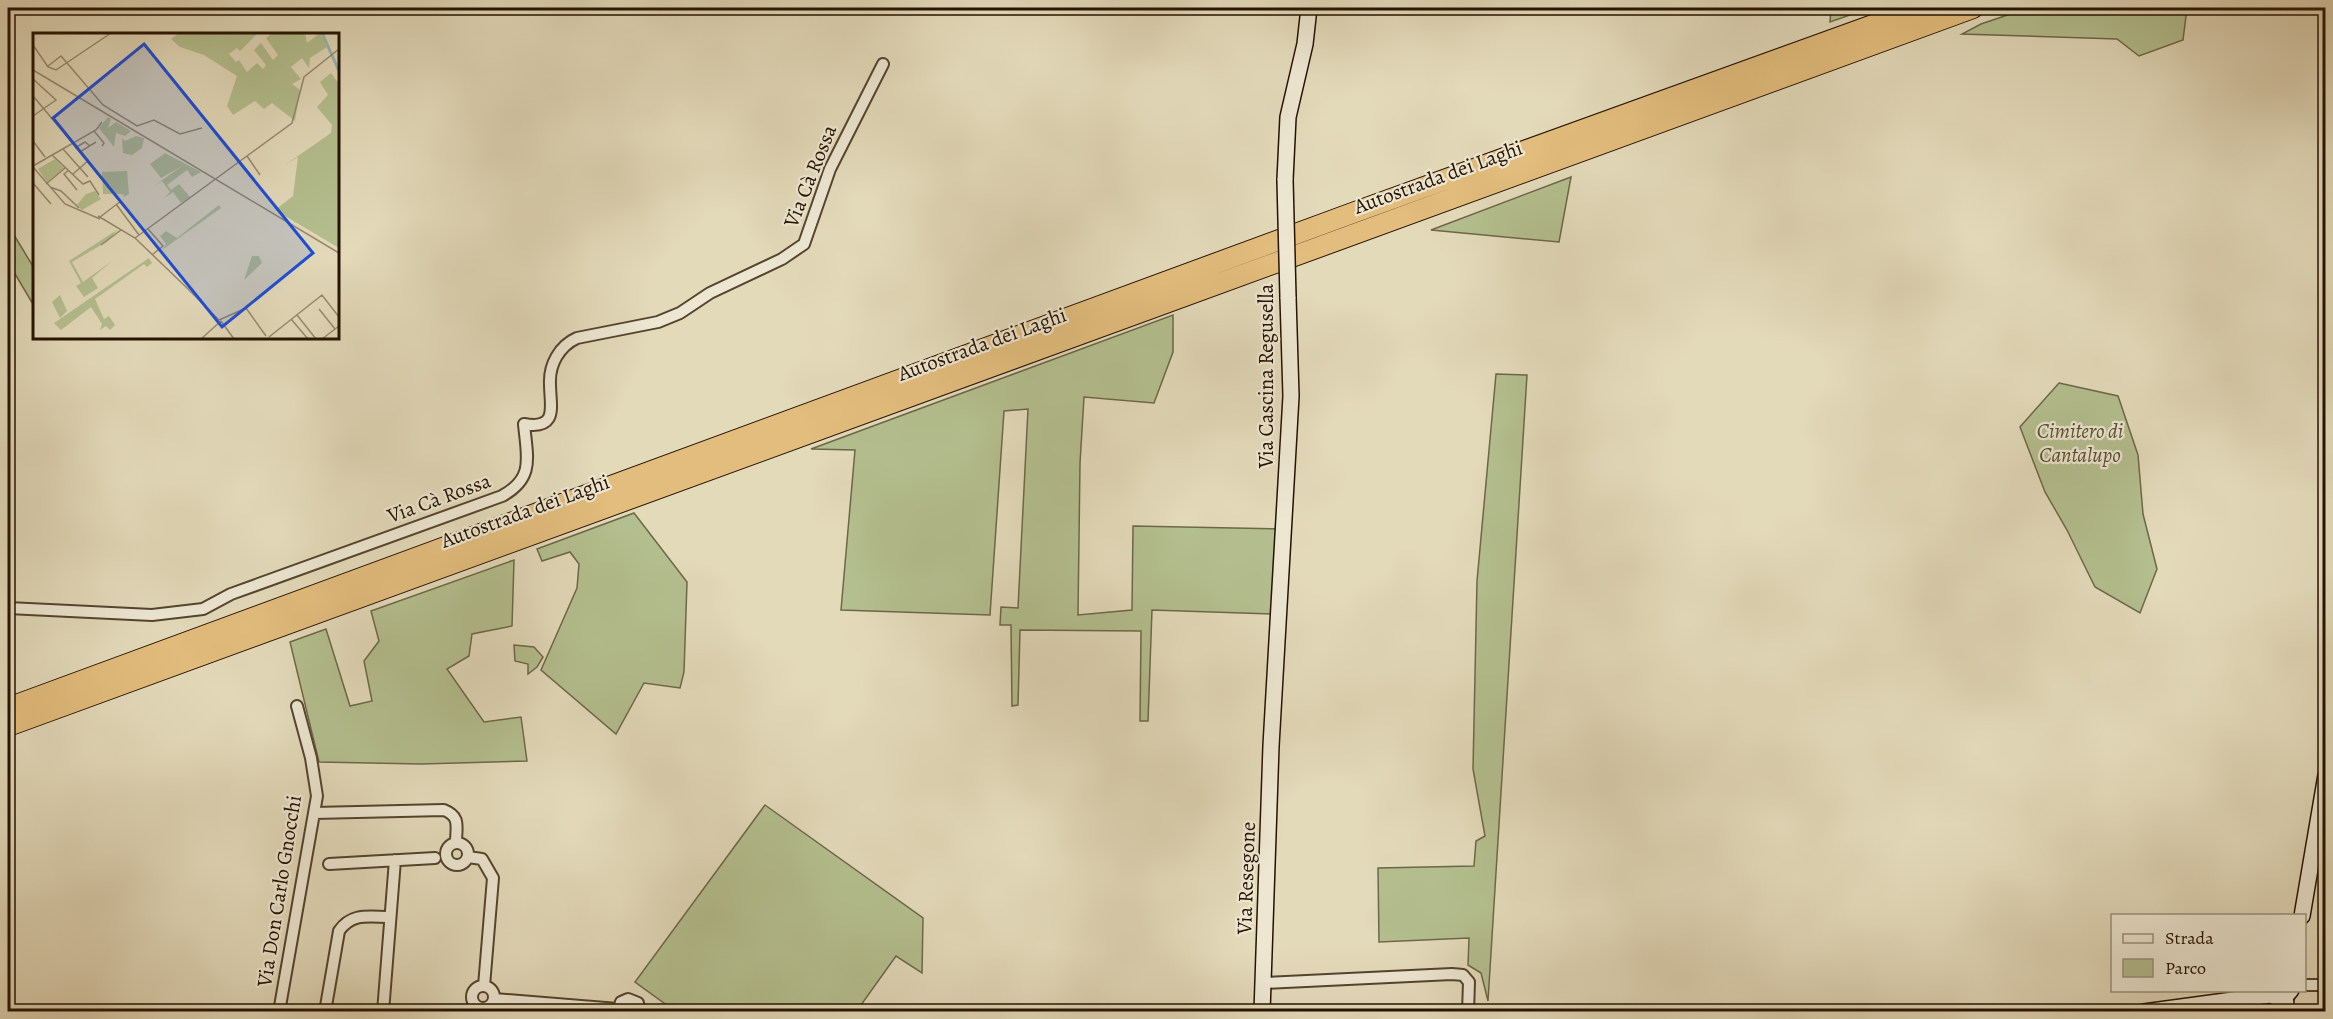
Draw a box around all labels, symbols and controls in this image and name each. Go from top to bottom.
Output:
inset map [33,33,339,339]
street label: Via Cà Rossa [776,120,843,232]
street label: Autostrada dei Laghi [1349,133,1526,221]
street label: Via Cascina Regusella [1252,283,1280,469]
street label: Autostrada dei Laghi [893,300,1070,388]
park label: Cimitero di Cantalupo [2037,417,2123,469]
street label: Via Cà Rossa [382,466,495,530]
street label: Autostrada dei Laghi [436,467,613,555]
street label: Via Don Carlo Gnocchi [250,793,308,990]
street label: Via Resegone [1230,821,1262,936]
legend [2111,914,2306,992]
text: Strada [2165,926,2214,950]
text: Parco [2165,956,2206,980]

